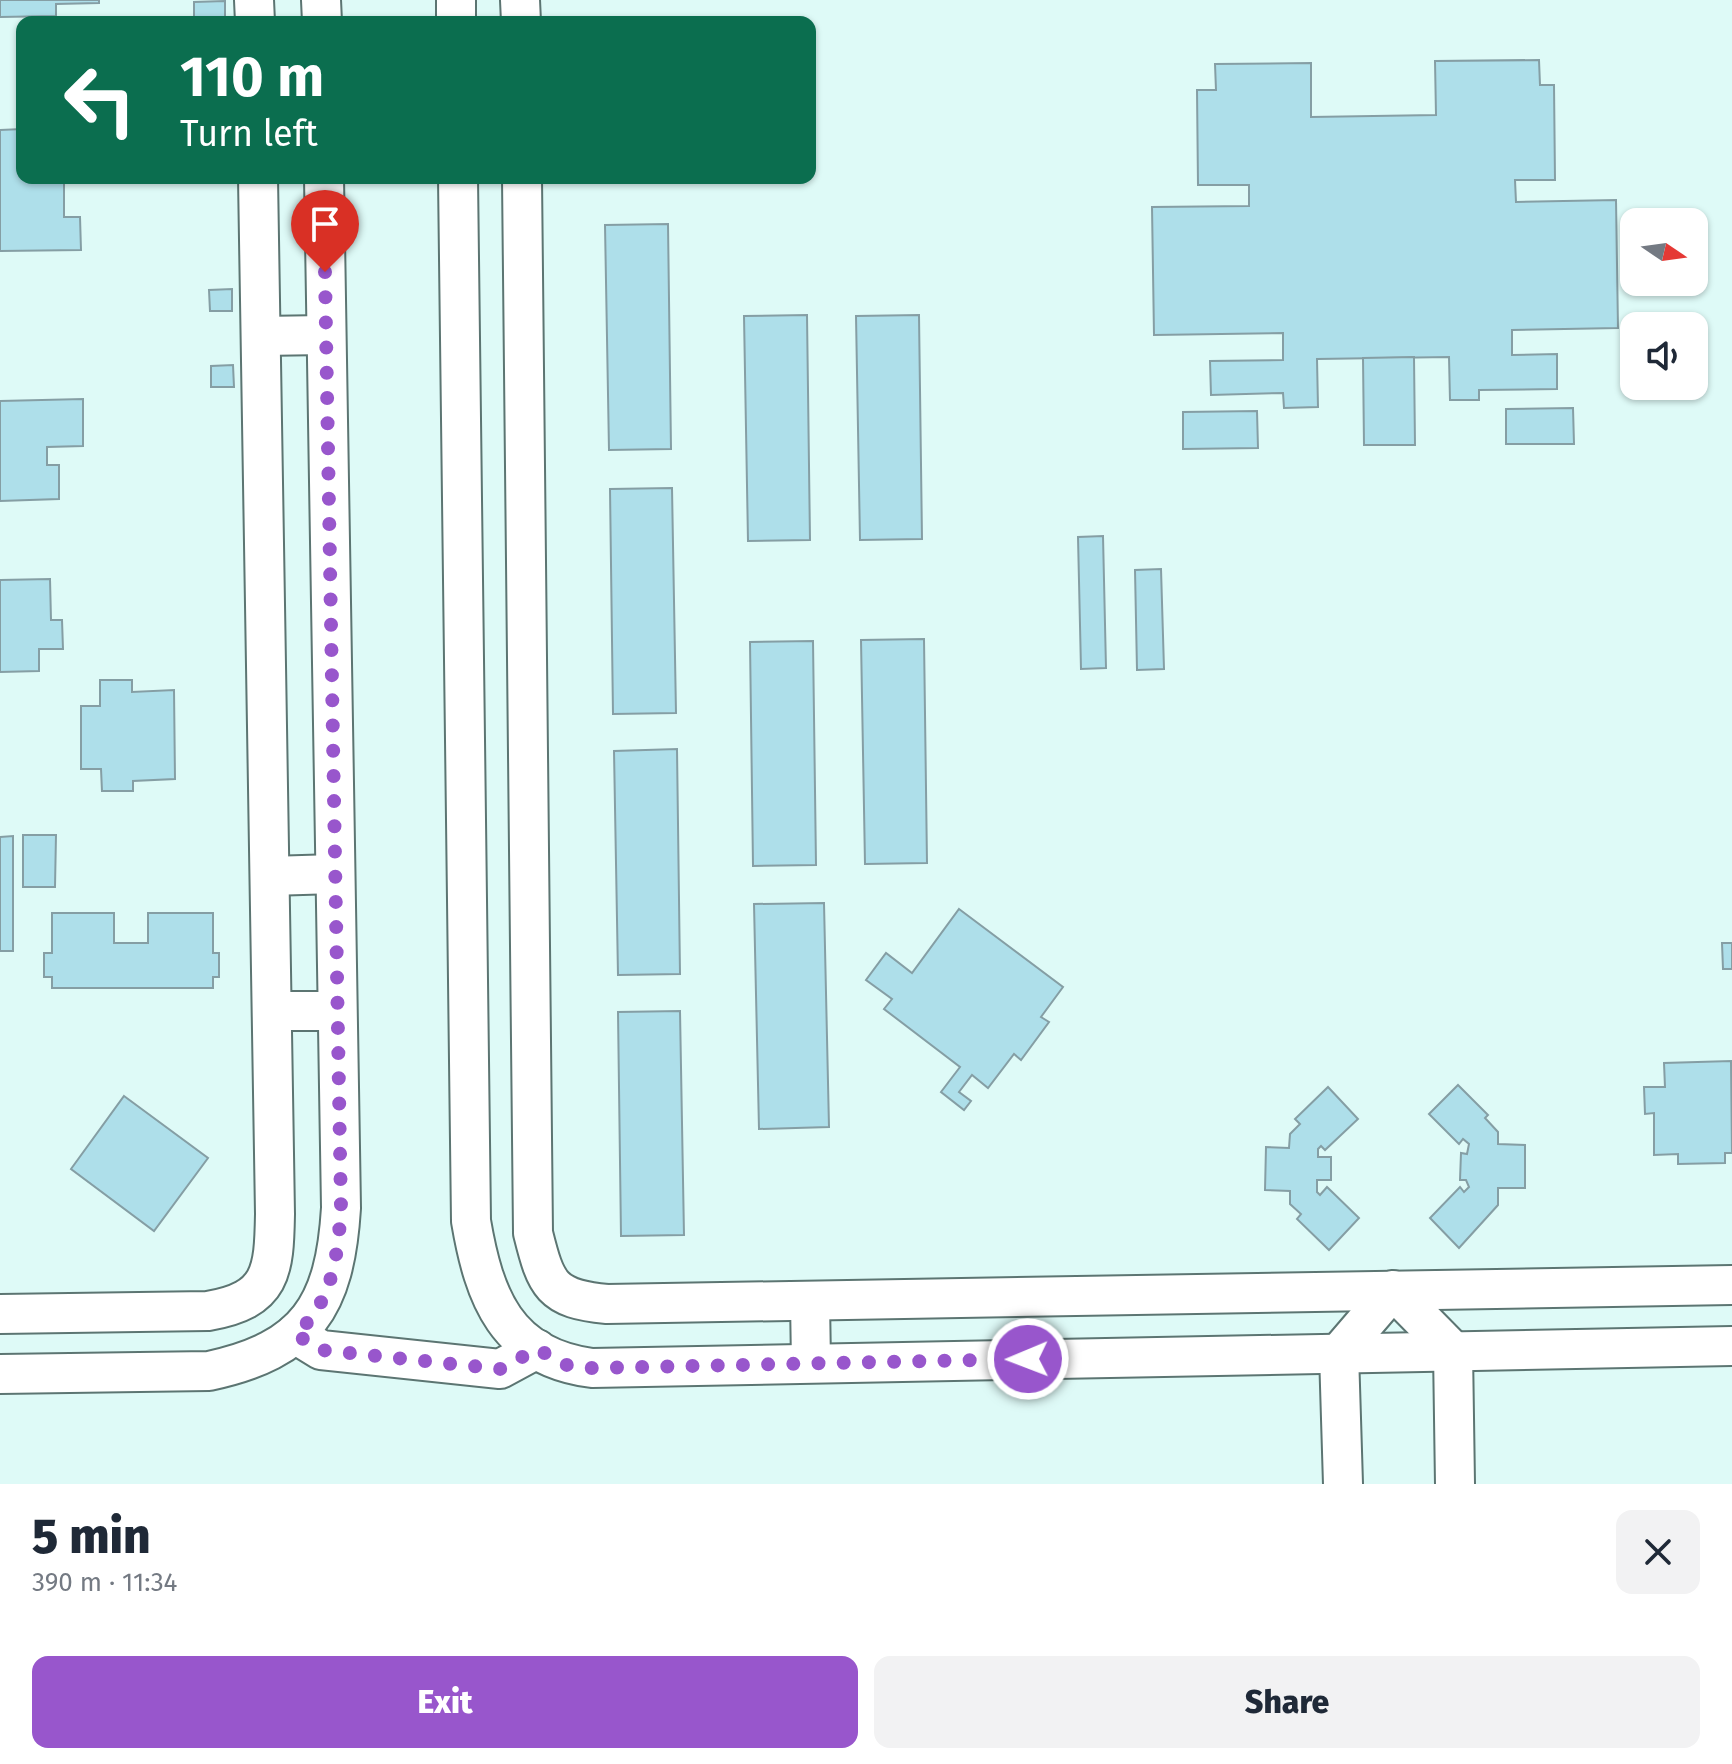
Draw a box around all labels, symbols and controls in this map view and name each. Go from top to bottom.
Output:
text: 110 m [180,44,324,111]
icon: left [48,48,152,152]
text: Turn left [180,112,318,156]
pin [291,190,359,272]
icon: arrive [303,202,347,246]
north arrow [1620,208,1708,296]
map controls [1620,208,1708,400]
button: sound [1620,312,1708,400]
position arrow [986,1317,1070,1401]
text: 5 min [32,1508,151,1566]
button: close [1616,1510,1700,1594]
text: 390 m · 11:34 [32,1567,177,1598]
button: Exit [32,1656,858,1748]
button: Share [874,1656,1700,1748]

